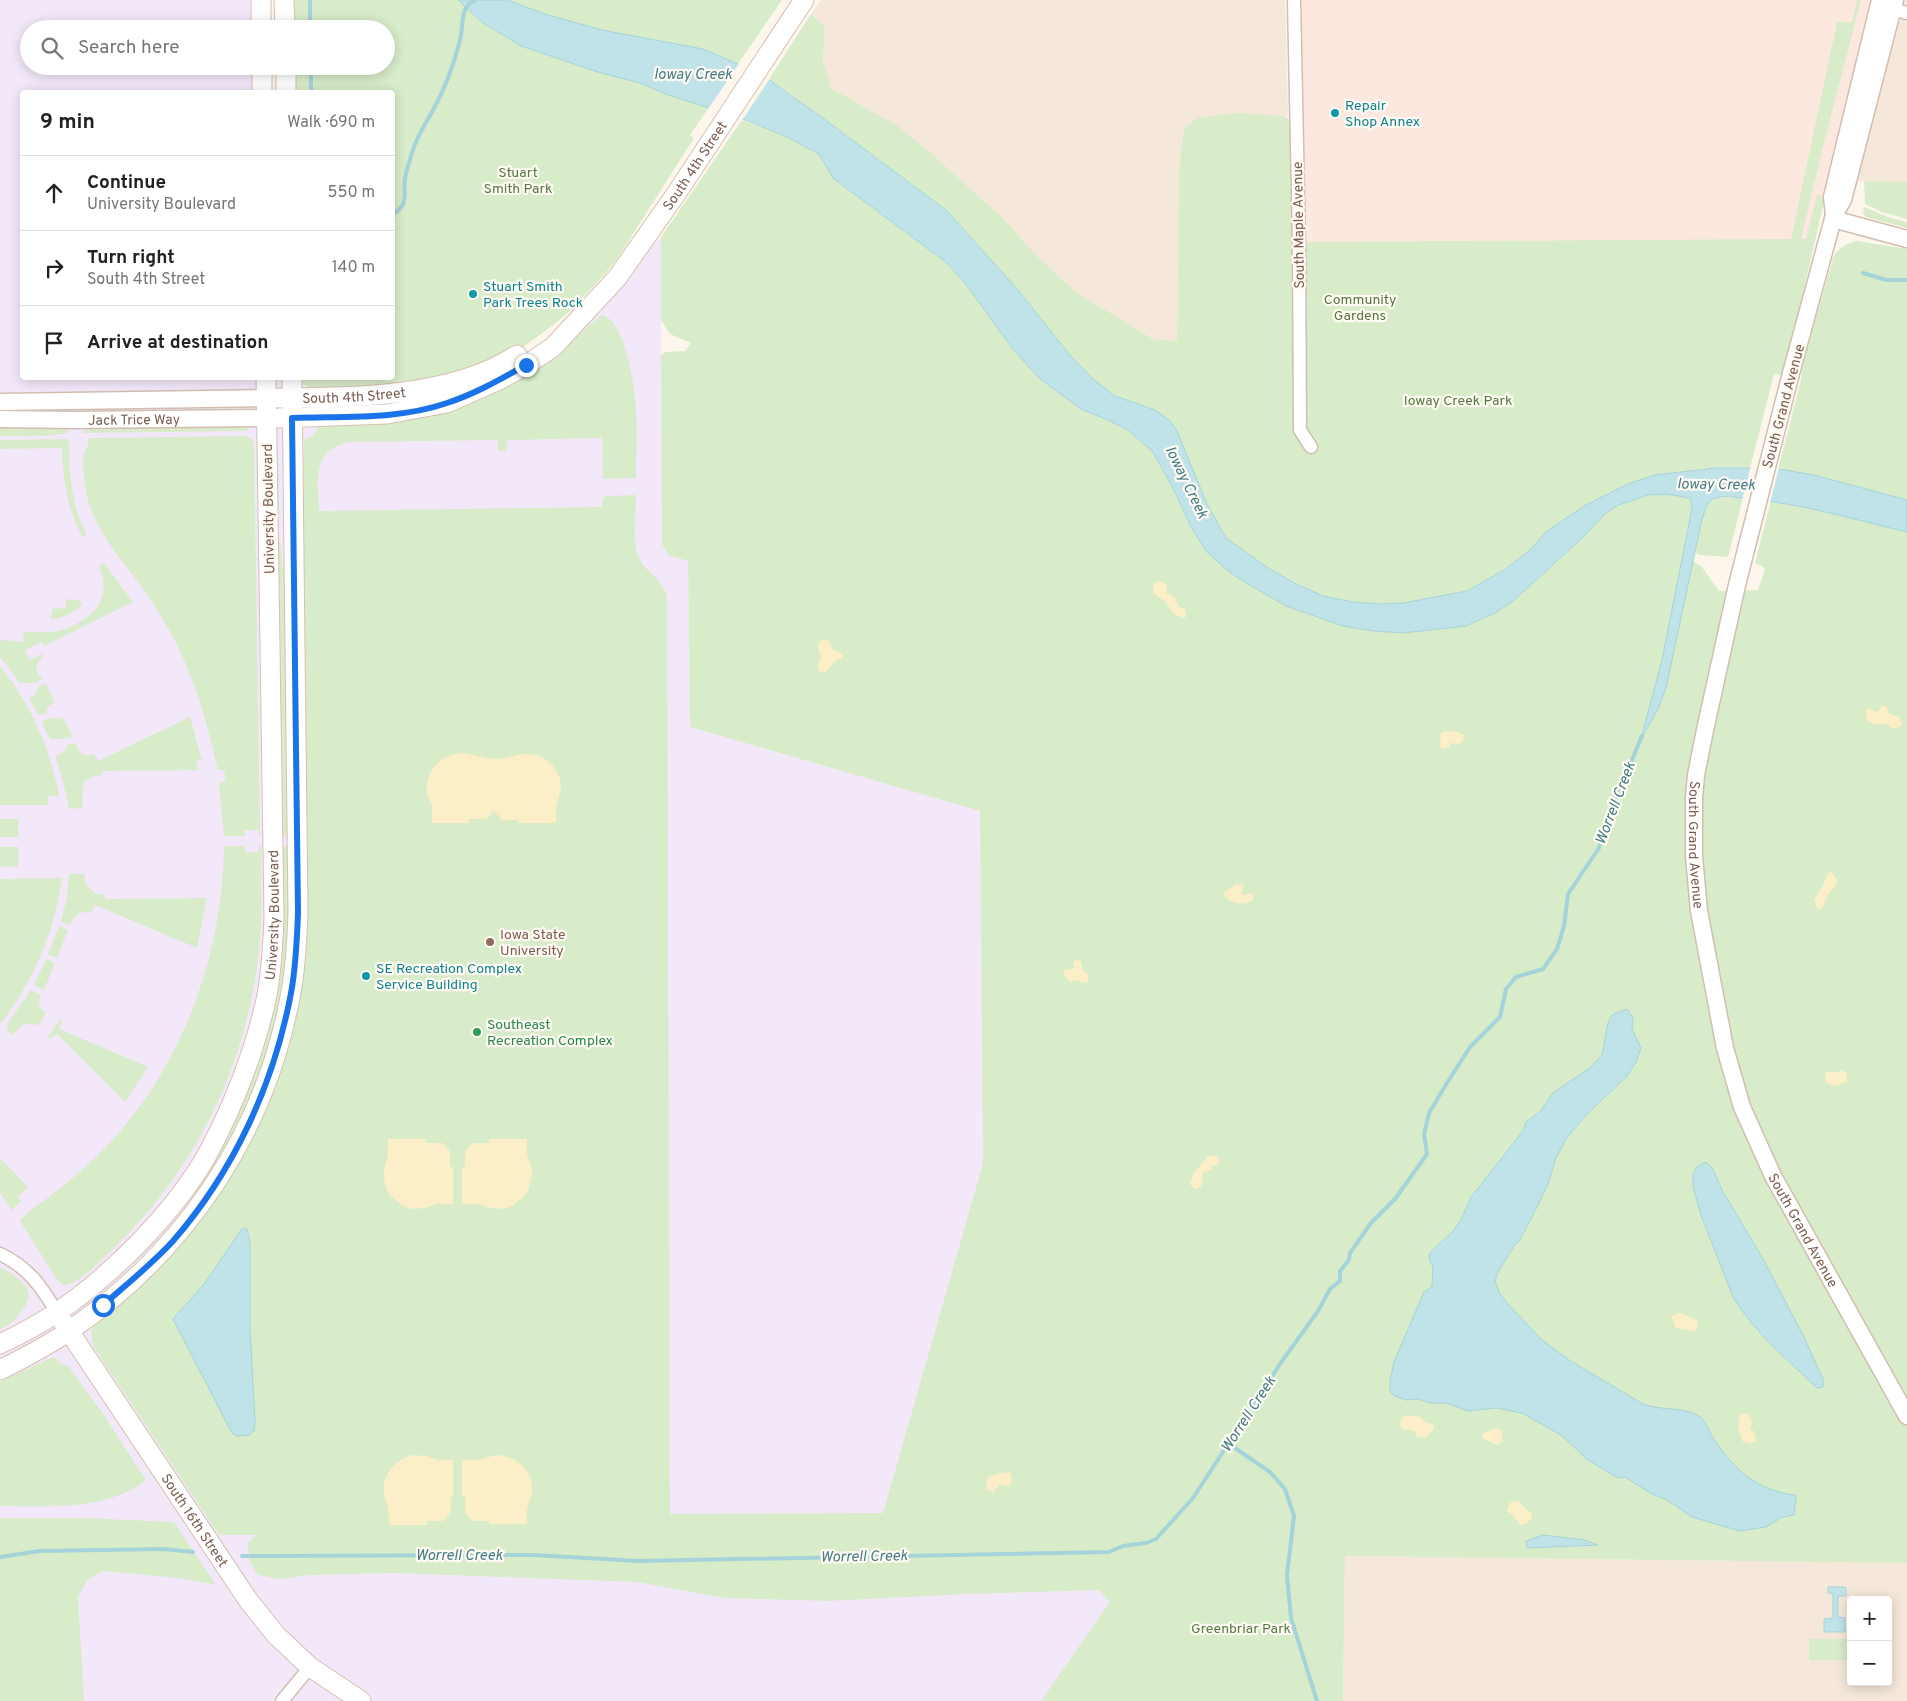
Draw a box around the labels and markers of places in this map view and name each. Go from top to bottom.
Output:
place label: Repair Shop Annex [1345,98,1420,131]
marker: Repair Shop Annex [1329,107,1341,119]
place label: Stuart Smith Park Trees Rock [483,279,583,312]
marker: Stuart Smith Park Trees Rock [467,288,479,300]
place label: Iowa State University [500,927,565,960]
marker: Iowa State University [484,936,496,948]
place label: SE Recreation Complex Service Building [376,961,522,994]
marker: SE Recreation Complex Service Building [360,970,372,982]
place label: Southeast Recreation Complex [487,1017,613,1050]
marker: Southeast Recreation Complex [471,1026,483,1038]

